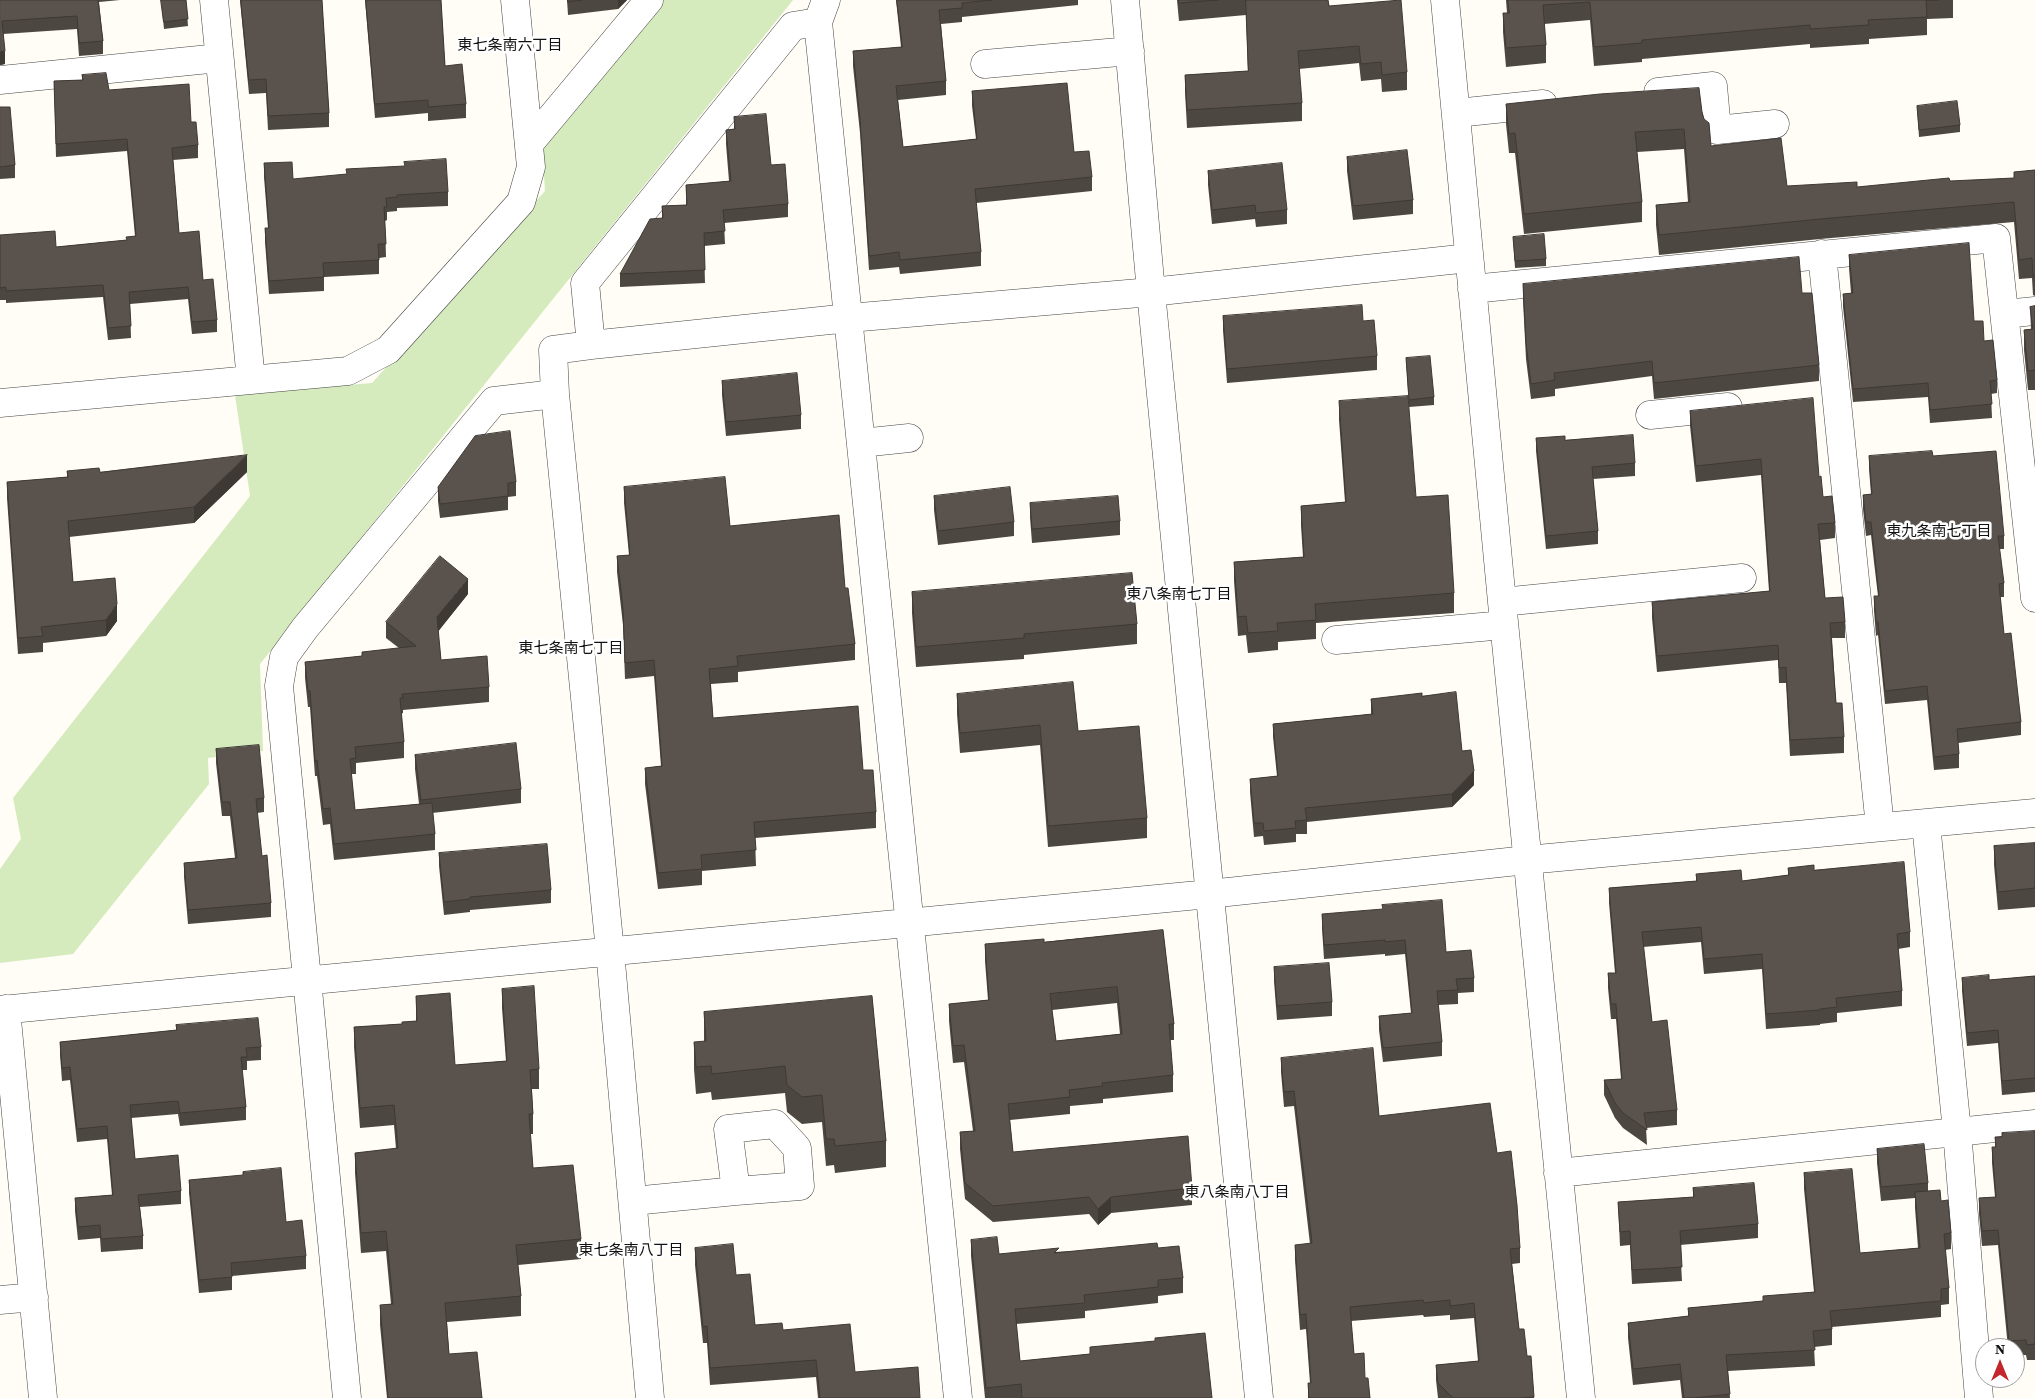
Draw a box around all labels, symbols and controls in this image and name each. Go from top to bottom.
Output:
district label: 東七条南六丁目 [458,37,562,55]
district label: 東九条南七丁目 [1887,523,1991,541]
district label: 東八条南七丁目 [1127,586,1231,604]
district label: 東七条南七丁目 [519,640,623,658]
district label: 東八条南八丁目 [1185,1184,1289,1202]
district label: 東七条南八丁目 [579,1242,683,1260]
north arrow [1975,1338,2025,1388]
text: N [1995,1339,2005,1359]

